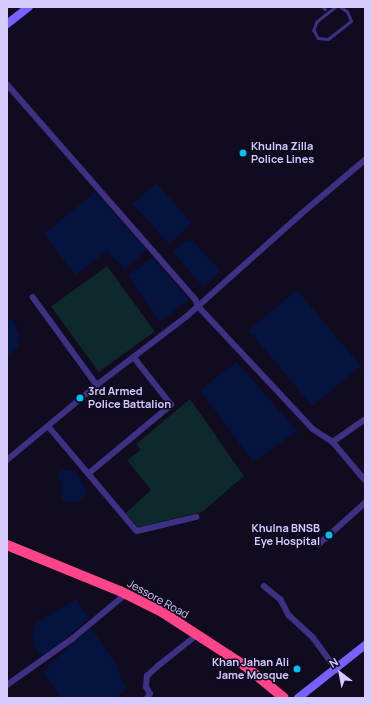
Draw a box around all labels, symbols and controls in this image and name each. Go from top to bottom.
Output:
place label: Khulna Zilla Police Lines [251,140,314,166]
marker: Khulna Zilla Police Lines [238,148,248,158]
place label: 3rd Armed Police Battalion [88,385,171,411]
marker: 3rd Armed Police Battalion [75,393,85,403]
place label: Khulna BNSB Eye Hospital [252,522,320,548]
marker: Khulna BNSB Eye Hospital [323,529,335,541]
street label: Jessore Road [125,577,191,621]
north arrow [320,653,360,693]
text: N [326,654,341,671]
place label: Khan Jahan Ali Jame Mosque [212,656,289,682]
marker: Khan Jahan Ali Jame Mosque [292,664,302,674]

